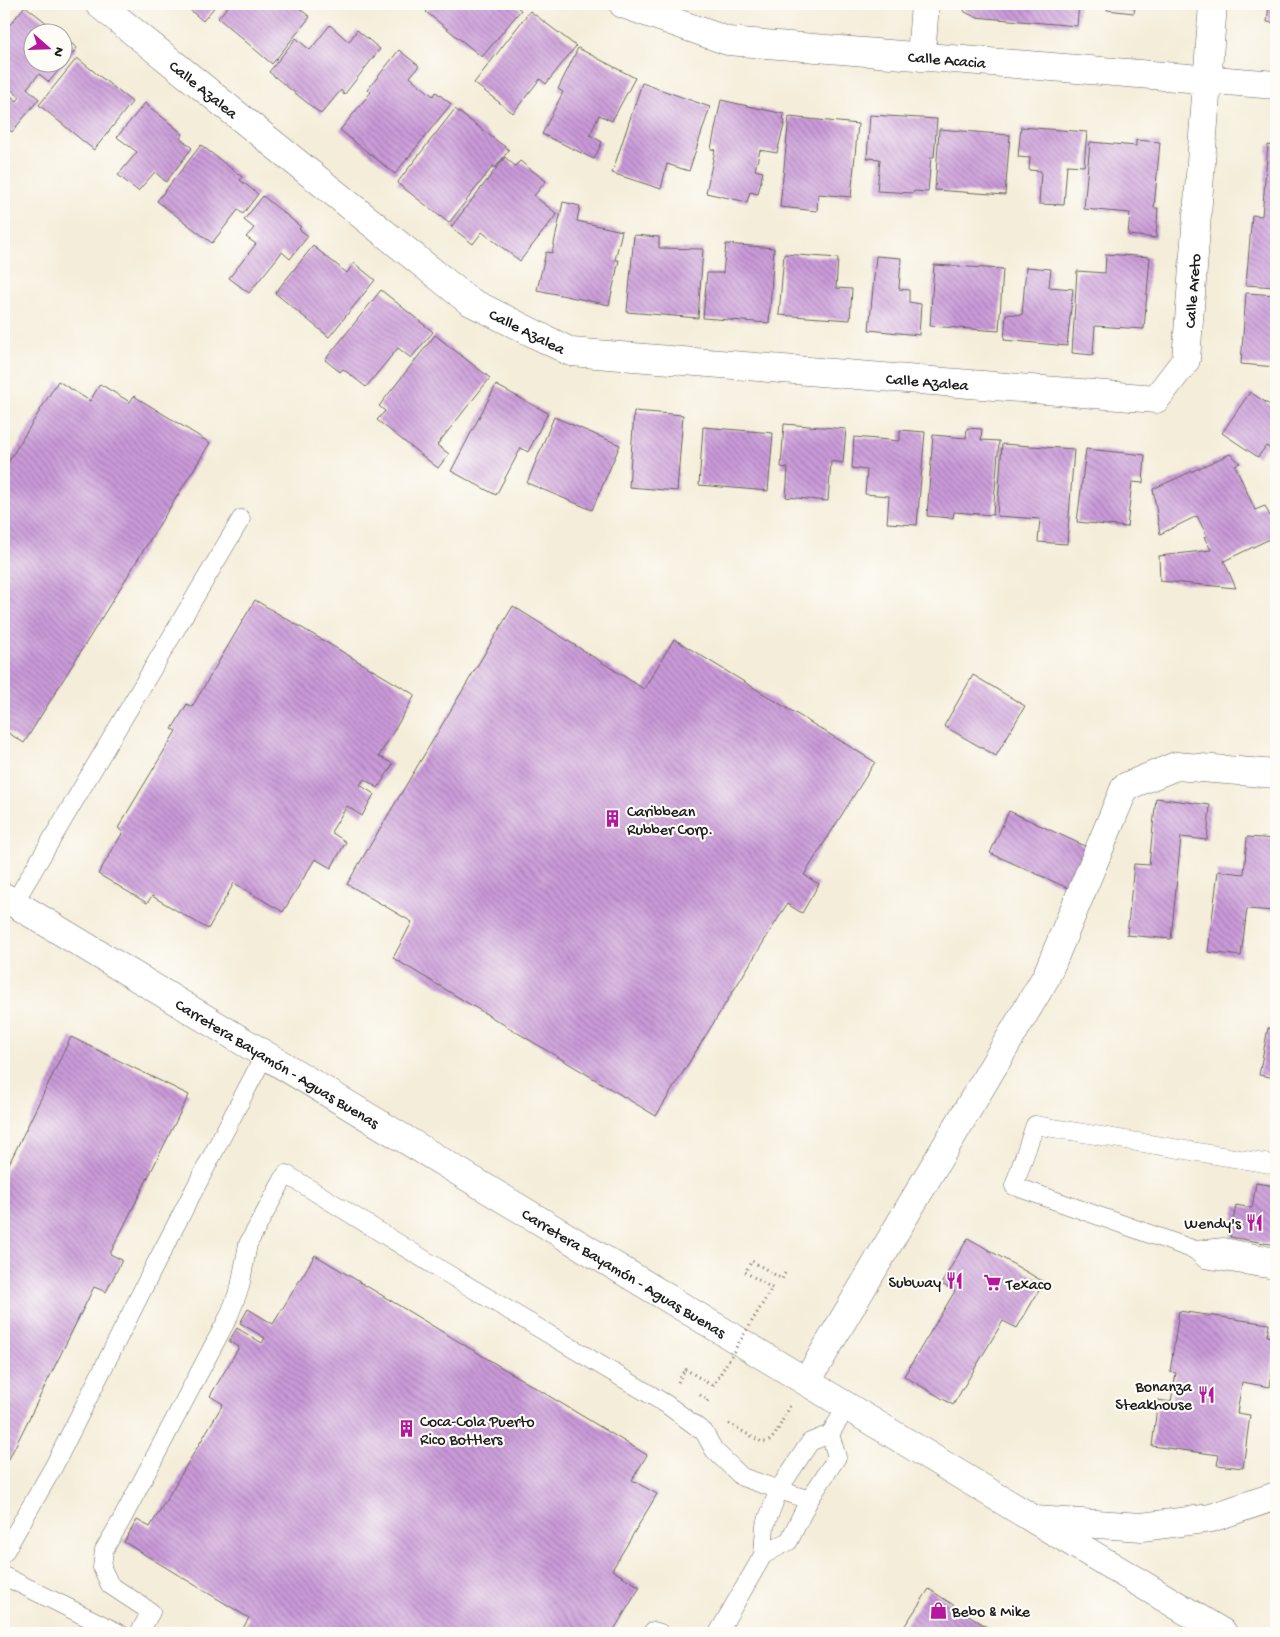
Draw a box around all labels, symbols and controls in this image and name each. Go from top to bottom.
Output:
north arrow [22,22,72,72]
text: N [48,44,67,59]
street label: Calle Acacia [907,49,988,75]
street label: Calle Azalea [164,58,241,125]
street label: Calle Areto [1182,253,1207,329]
street label: Calle Azalea [485,306,568,361]
street label: Calle Azalea [885,371,970,397]
place label: Caribbean Rubber Corp. [627,804,713,841]
building icon: Caribbean Rubber Corp. [603,809,623,829]
street label: Carretera Bayamón - Aguas Buenas [171,997,383,1135]
street label: Carretera Bayamón - Aguas Buenas [517,1206,729,1344]
restaurant icon: Wendy's [1245,1212,1265,1232]
place label: Wendy's [1184,1216,1242,1235]
restaurant icon: Subway [945,1271,965,1291]
supermarket icon: Texaco [982,1273,1002,1293]
place label: Subway [888,1275,941,1294]
place label: Texaco [1005,1277,1051,1296]
place label: Bonanza Steakhouse [1115,1379,1193,1416]
restaurant icon: Bonanza Steakhouse [1196,1384,1216,1404]
place label: Coca-Cola Puerto Rico Bottlers [420,1414,535,1451]
building icon: Coca-Cola Puerto Rico Bottlers [396,1419,416,1439]
shop icon: Bebo & Mike [928,1600,948,1620]
place label: Bebo & Mike [951,1604,1031,1623]

